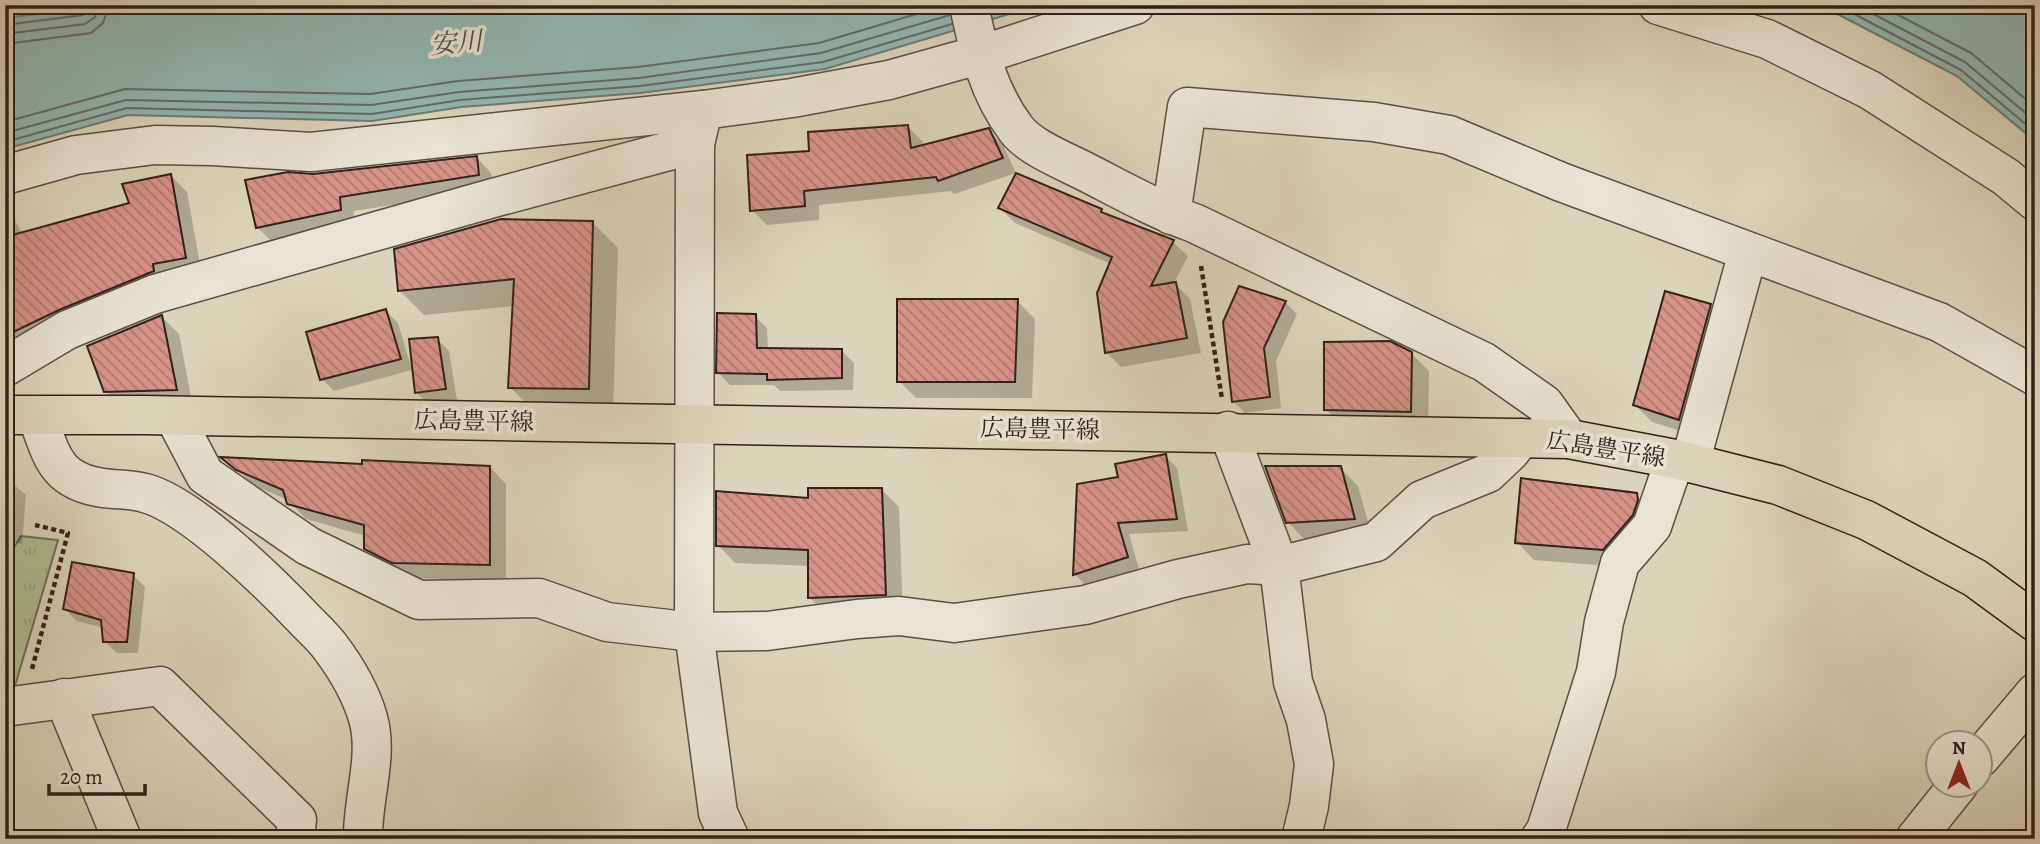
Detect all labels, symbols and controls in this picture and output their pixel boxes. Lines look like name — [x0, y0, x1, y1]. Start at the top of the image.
water label: 安川 — [429, 23, 486, 63]
street label: 広島豊平線 — [414, 404, 534, 438]
street label: 広島豊平線 — [980, 412, 1100, 446]
street label: 広島豊平線 — [1544, 424, 1668, 474]
north arrow — [1924, 728, 1994, 798]
text: N — [1952, 735, 1966, 761]
scale bar — [49, 753, 145, 797]
text: 20 m — [60, 763, 103, 791]

